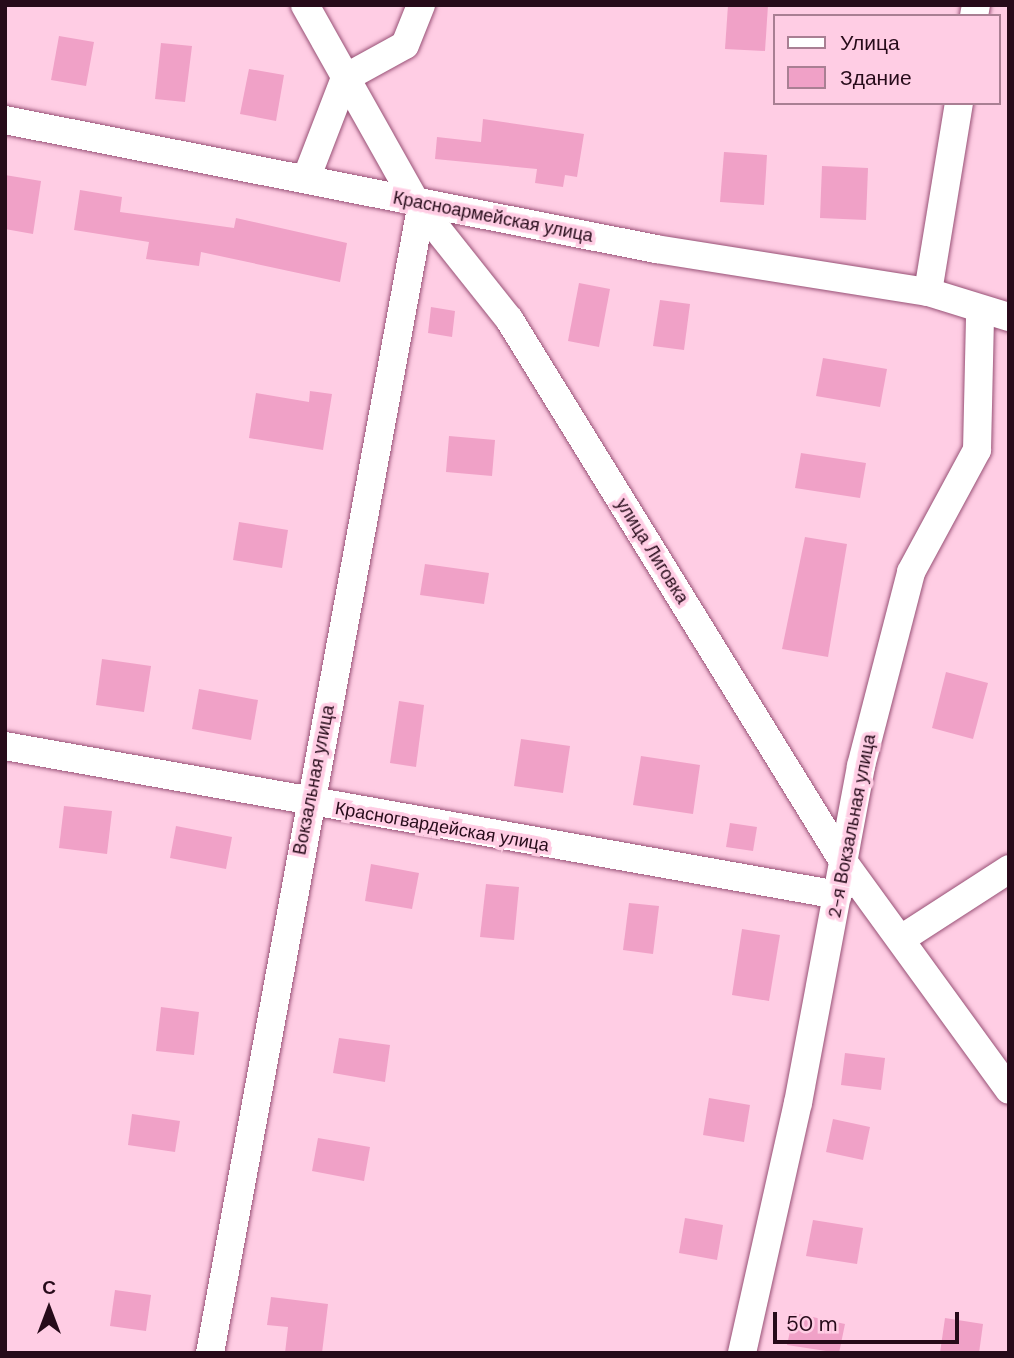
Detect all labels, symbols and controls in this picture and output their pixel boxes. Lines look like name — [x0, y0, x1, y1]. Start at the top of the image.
legend — [772, 14, 1000, 105]
text: Улица — [840, 29, 900, 57]
text: Здание — [840, 64, 912, 92]
street label: Красноармейская улица — [391, 187, 595, 247]
street label: улица Лиговка — [611, 494, 693, 608]
street label: Вокзальная улица — [289, 703, 339, 857]
street label: 2-я Вокзальная улица — [824, 732, 880, 920]
street label: Красногвардейская улица — [333, 798, 551, 856]
north arrow — [14, 1274, 84, 1344]
text: С — [42, 1275, 56, 1300]
scale bar — [776, 1298, 962, 1342]
text: 50 m — [786, 1310, 837, 1338]

